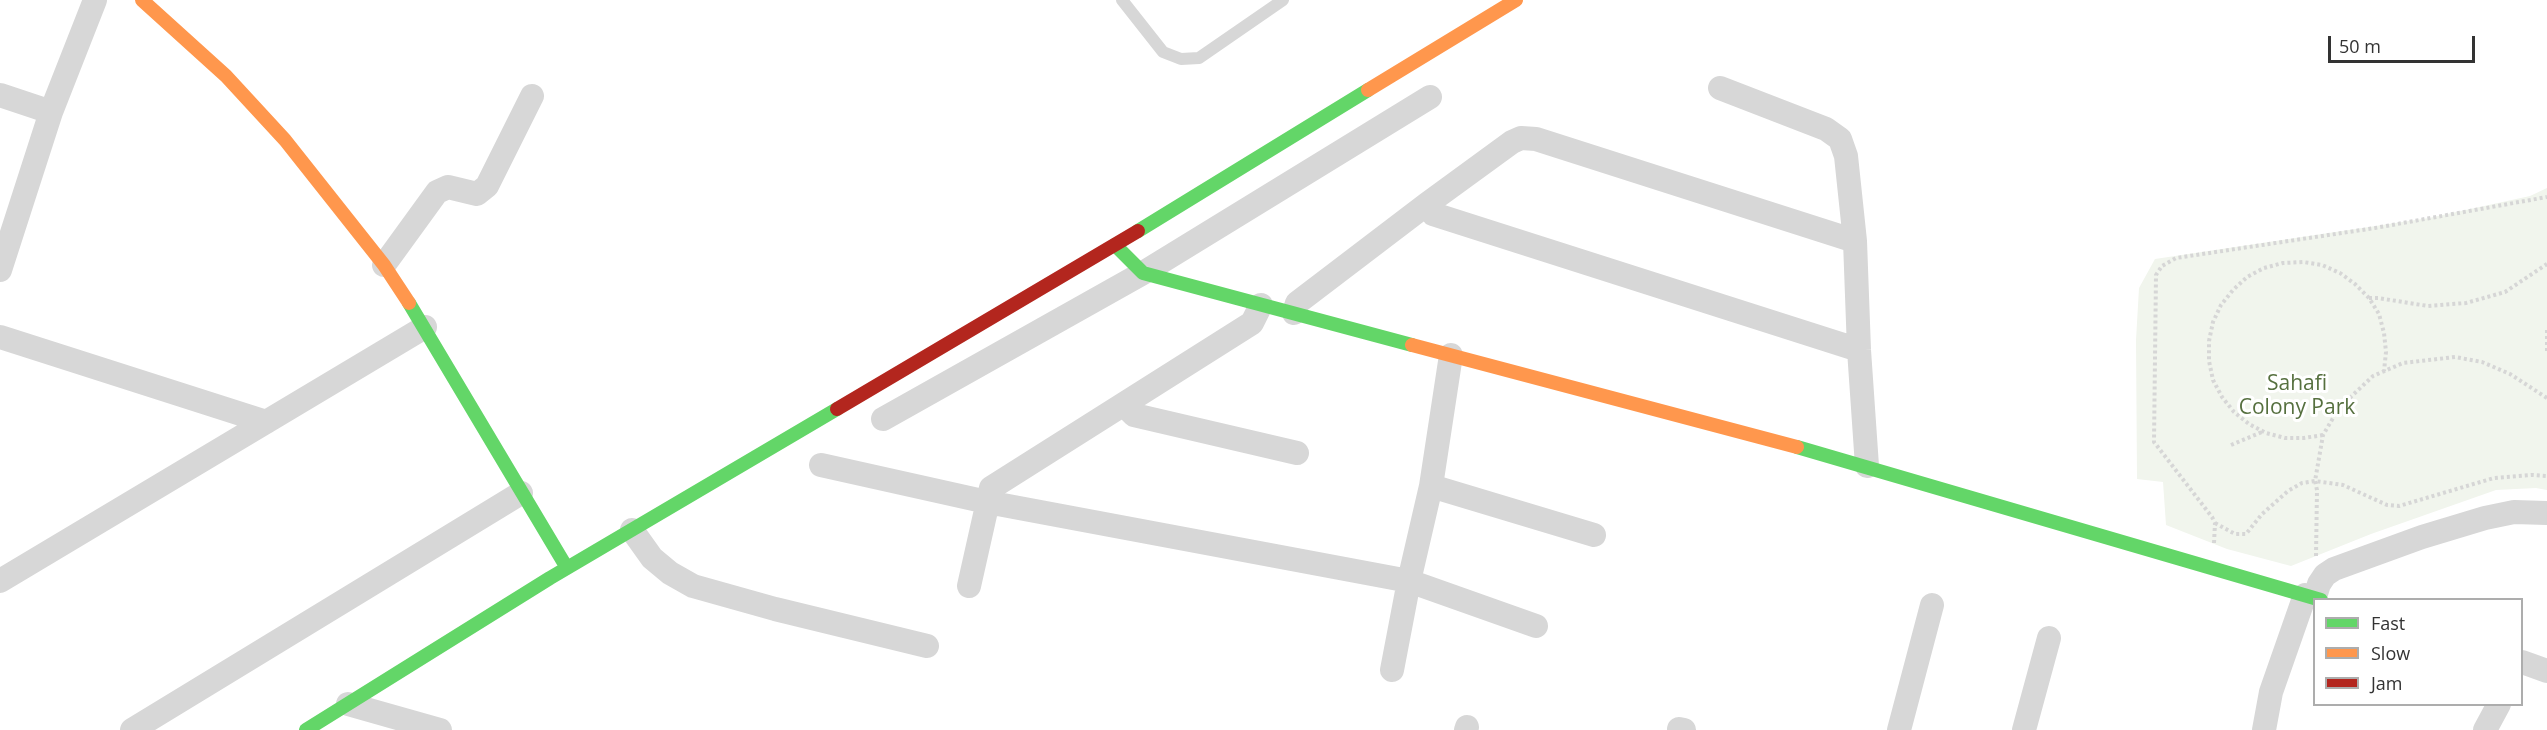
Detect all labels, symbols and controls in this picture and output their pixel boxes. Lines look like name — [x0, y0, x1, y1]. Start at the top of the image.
scale bar — [2331, 24, 2478, 62]
text: 50 m — [2339, 34, 2381, 58]
park label: Sahafi Colony Park — [2239, 371, 2355, 421]
legend — [2313, 598, 2523, 706]
text: Fast — [2371, 611, 2405, 635]
text: Slow — [2371, 641, 2410, 665]
text: Jam — [2371, 671, 2403, 695]

